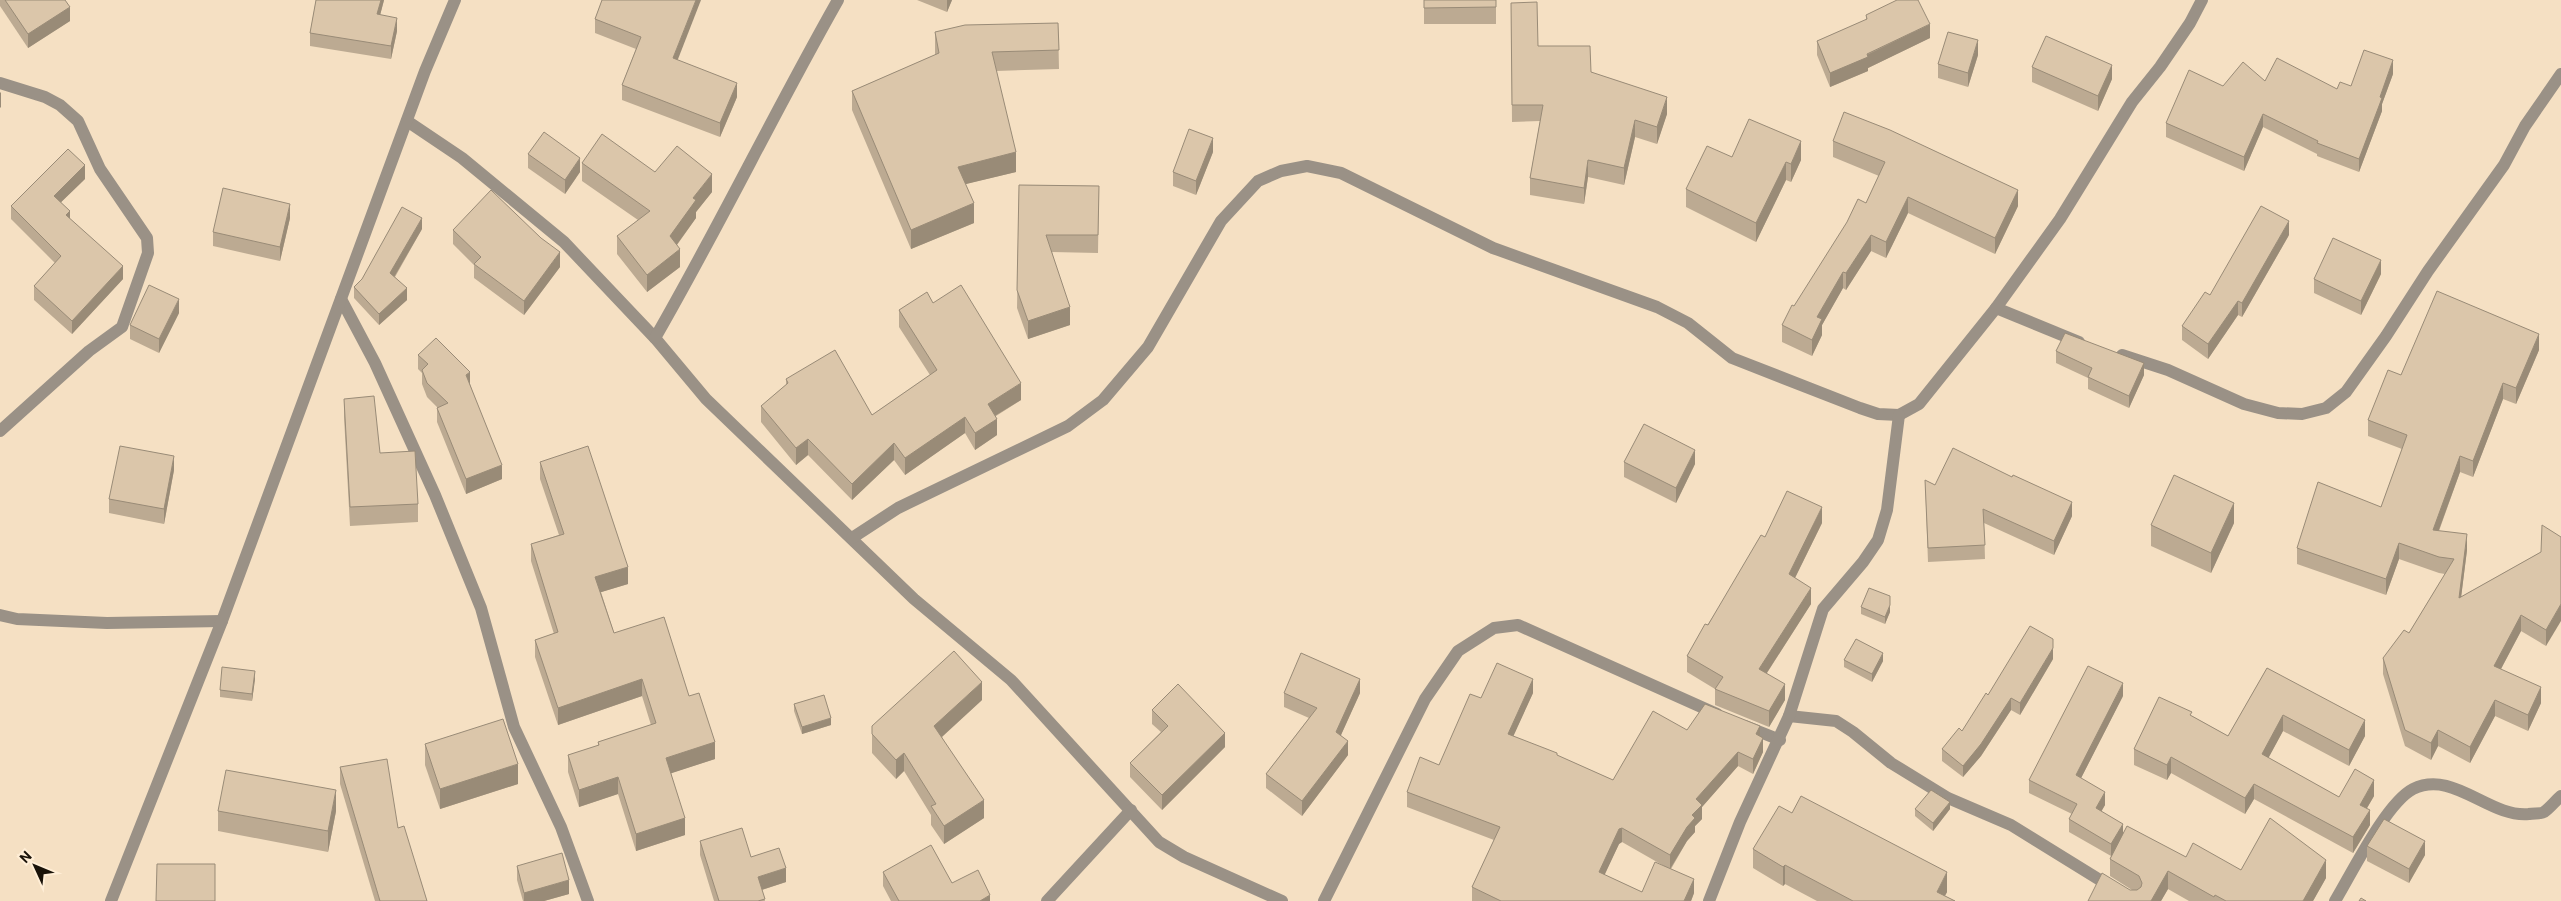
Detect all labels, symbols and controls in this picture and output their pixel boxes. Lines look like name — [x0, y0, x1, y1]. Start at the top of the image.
north arrow — [10, 841, 60, 891]
text: N — [16, 848, 35, 866]

